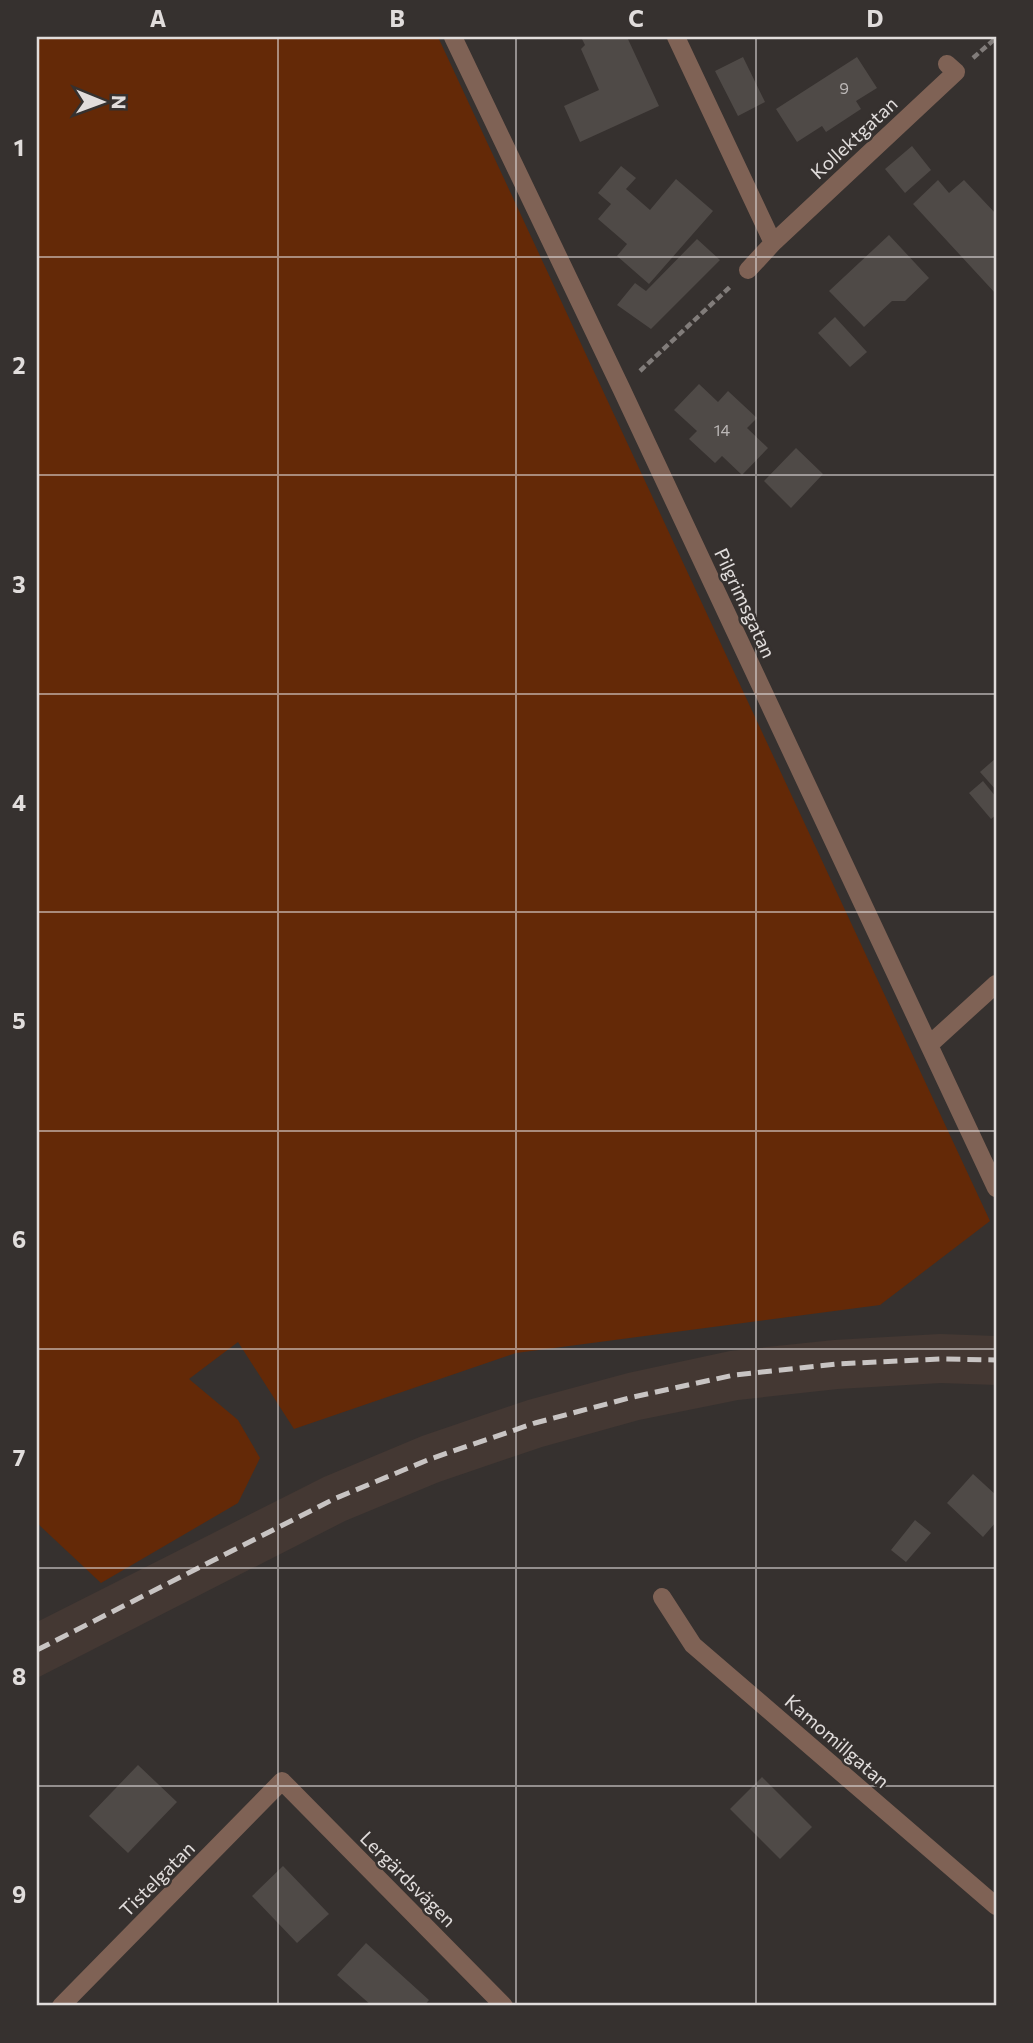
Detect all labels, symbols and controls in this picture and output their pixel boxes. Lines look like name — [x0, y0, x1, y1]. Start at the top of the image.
text: A — [150, 4, 167, 32]
text: B — [389, 4, 405, 32]
text: C — [628, 4, 644, 32]
text: D — [867, 4, 884, 32]
north arrow — [66, 66, 136, 136]
house number: 9 — [839, 78, 849, 97]
street label: Kollektgatan — [806, 92, 902, 184]
text: N — [108, 95, 131, 110]
text: 1 — [14, 133, 24, 161]
text: 2 — [12, 351, 26, 379]
house number: 14 — [714, 420, 731, 439]
street label: Pilgrimsgatan — [710, 544, 781, 661]
text: 3 — [12, 570, 26, 598]
text: 4 — [12, 788, 26, 816]
text: 5 — [12, 1006, 26, 1034]
text: 6 — [12, 1225, 26, 1253]
text: 7 — [13, 1443, 25, 1471]
text: 8 — [12, 1662, 26, 1690]
street label: Kamomillgatan — [781, 1689, 894, 1792]
street label: Lergärdsvägen — [356, 1826, 461, 1931]
street label: Tistelgatan — [114, 1836, 199, 1921]
text: 9 — [12, 1880, 26, 1908]

